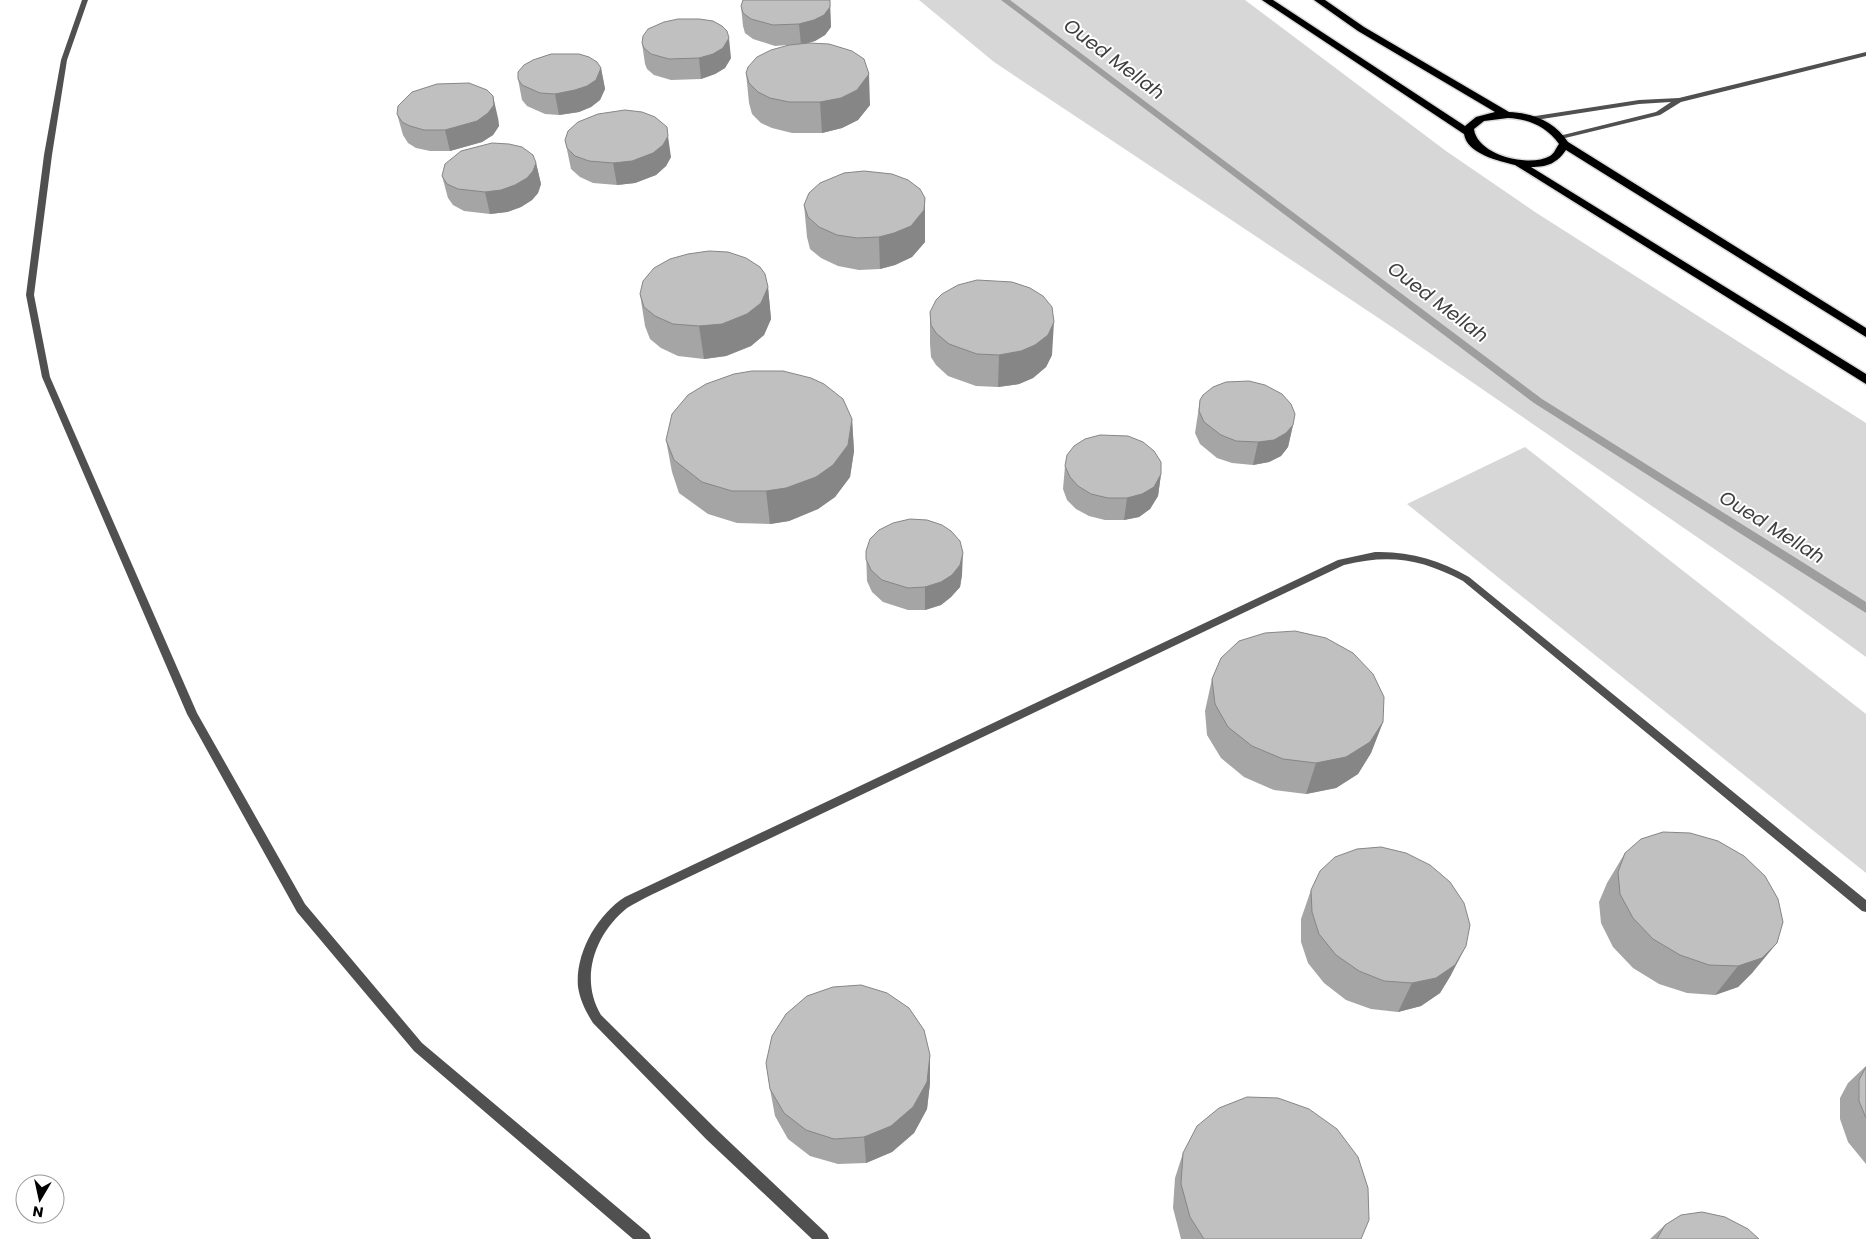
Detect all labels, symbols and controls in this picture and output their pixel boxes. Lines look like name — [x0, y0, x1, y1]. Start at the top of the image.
water label: Oued Mellah — [1058, 12, 1170, 106]
water label: Oued Mellah — [1382, 255, 1494, 349]
water label: Oued Mellah — [1714, 484, 1830, 570]
north arrow — [15, 1174, 65, 1224]
text: N — [31, 1201, 45, 1223]

